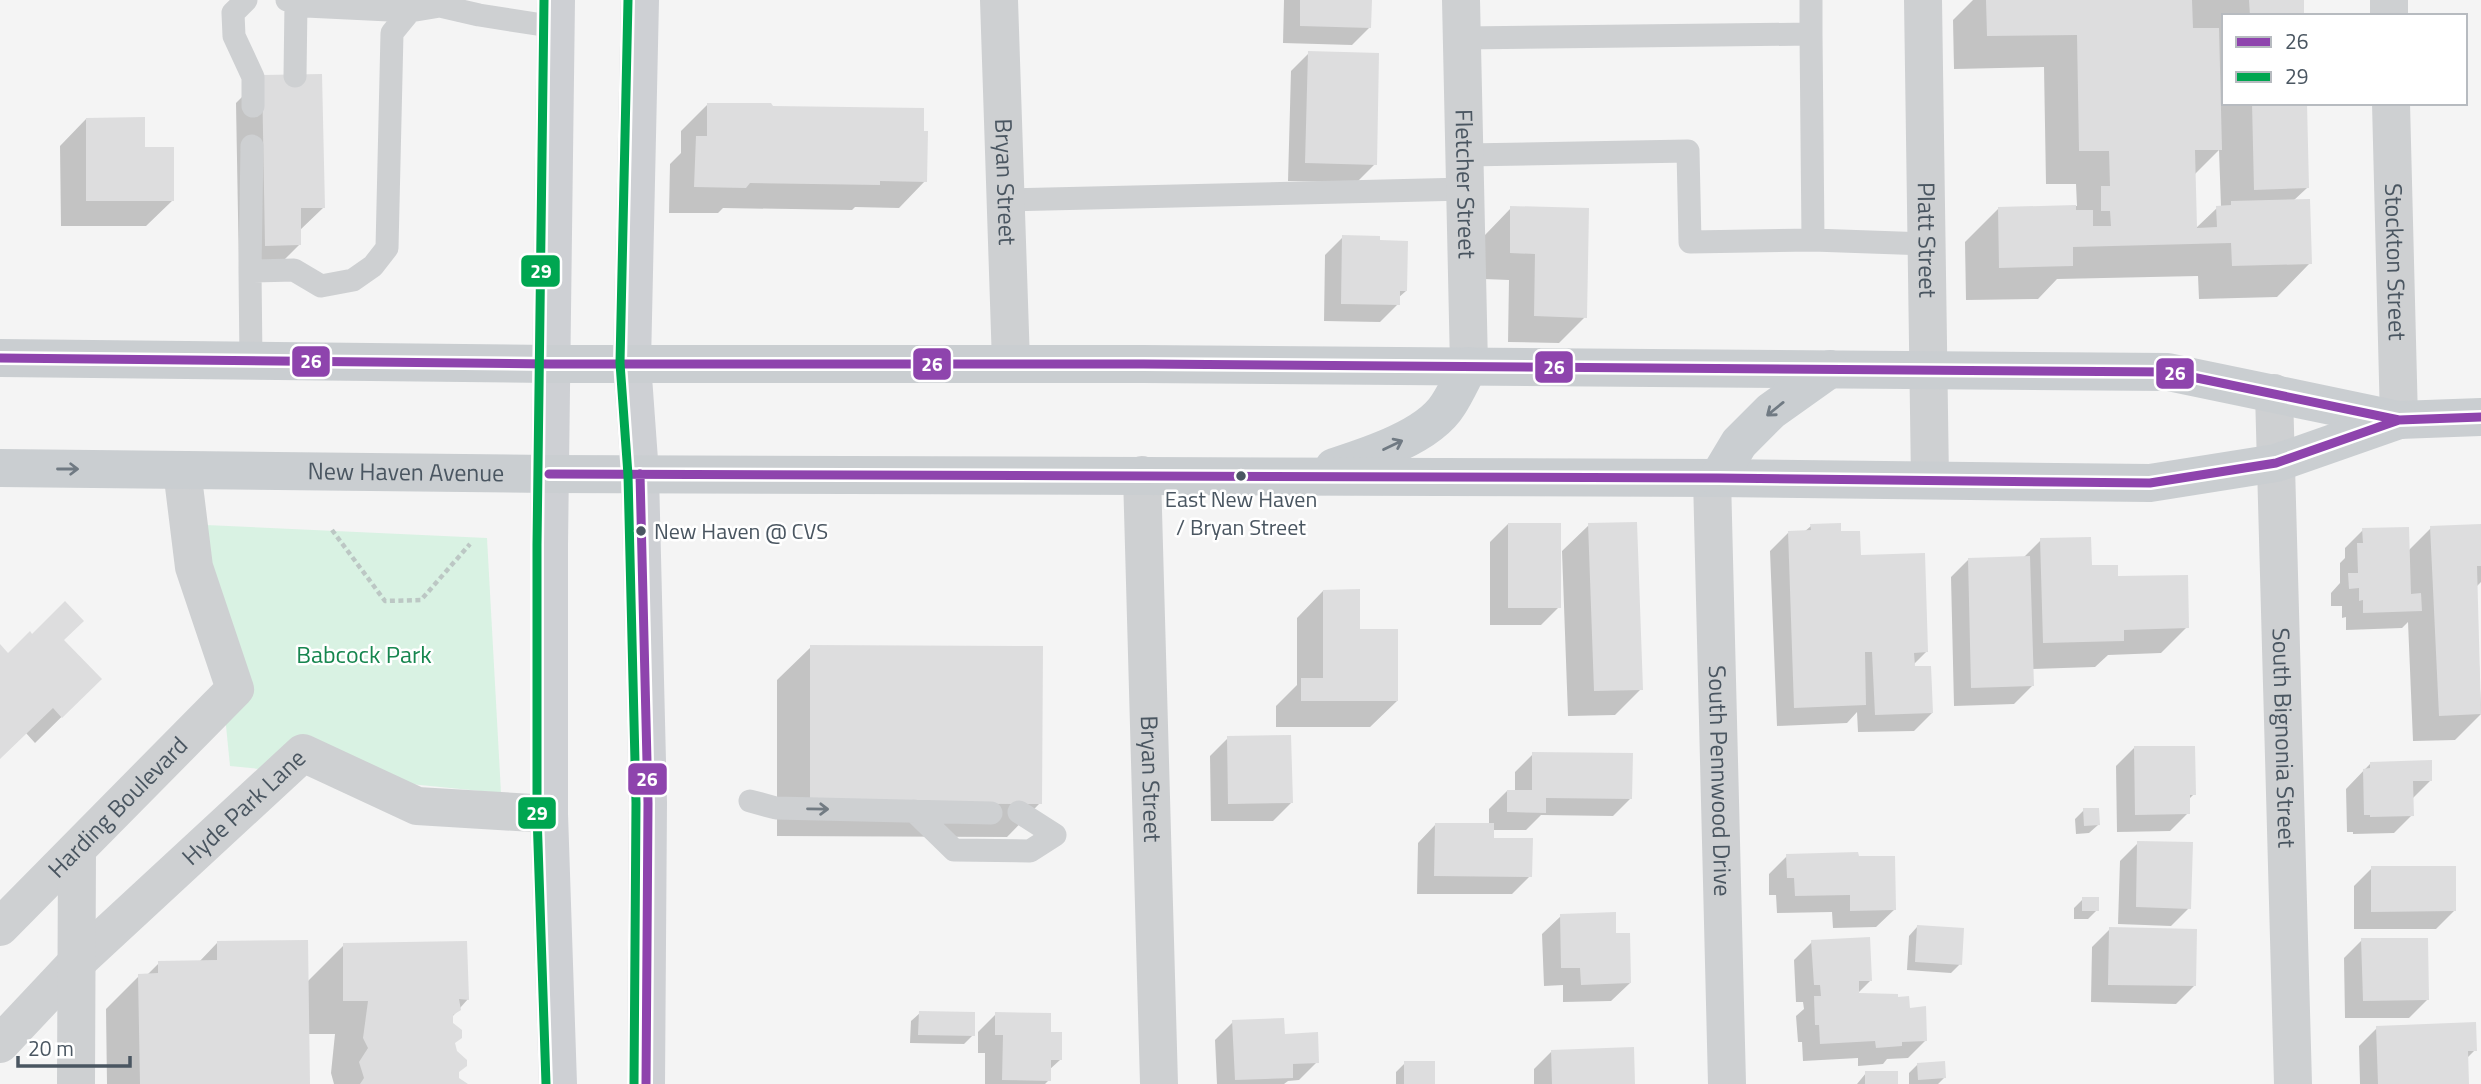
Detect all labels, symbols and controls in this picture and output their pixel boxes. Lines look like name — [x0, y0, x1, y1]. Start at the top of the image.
legend — [2222, 14, 2467, 105]
text: 26 — [2285, 25, 2309, 57]
text: 29 — [2285, 60, 2309, 92]
street label: Fletcher Street — [1446, 109, 1486, 260]
street label: Bryan Street — [986, 118, 1026, 246]
street label: Platt Street — [1909, 182, 1946, 299]
street label: Stockton Street — [2376, 183, 2416, 341]
line badge: 29 — [520, 254, 561, 288]
text: 29 — [530, 256, 552, 285]
line badge: 26 — [291, 345, 331, 378]
text: 26 — [300, 346, 322, 375]
line badge: 26 — [912, 347, 952, 381]
text: 26 — [921, 349, 943, 378]
line badge: 26 — [1534, 350, 1574, 384]
text: 26 — [1543, 352, 1565, 381]
line badge: 26 — [2155, 357, 2195, 390]
text: 26 — [2164, 358, 2186, 387]
one-way arrow — [1766, 401, 1784, 417]
one-way arrow — [1382, 438, 1403, 451]
street label: New Haven Avenue — [308, 452, 504, 491]
one-way arrow — [56, 462, 79, 476]
marker: East New Haven / Bryan Street — [1234, 469, 1248, 483]
place label: East New Haven / Bryan Street — [1165, 482, 1317, 544]
place label: New Haven @ CVS — [654, 514, 828, 548]
marker: New Haven @ CVS — [634, 524, 648, 538]
street label: South Bignonia Street — [2263, 627, 2306, 849]
park label: Babcock Park — [296, 636, 432, 672]
street label: South Pennwood Drive — [1700, 665, 1741, 897]
street label: Bryan Street — [1132, 715, 1171, 843]
street label: Harding Boulevard — [39, 728, 196, 886]
street label: Hyde Park Lane — [173, 740, 313, 873]
line badge: 26 — [627, 762, 668, 796]
text: 26 — [636, 764, 658, 793]
line badge: 29 — [517, 796, 557, 830]
text: 29 — [526, 798, 548, 827]
one-way arrow — [806, 802, 829, 815]
scale bar — [18, 1024, 130, 1068]
text: 20 m — [28, 1032, 74, 1064]

